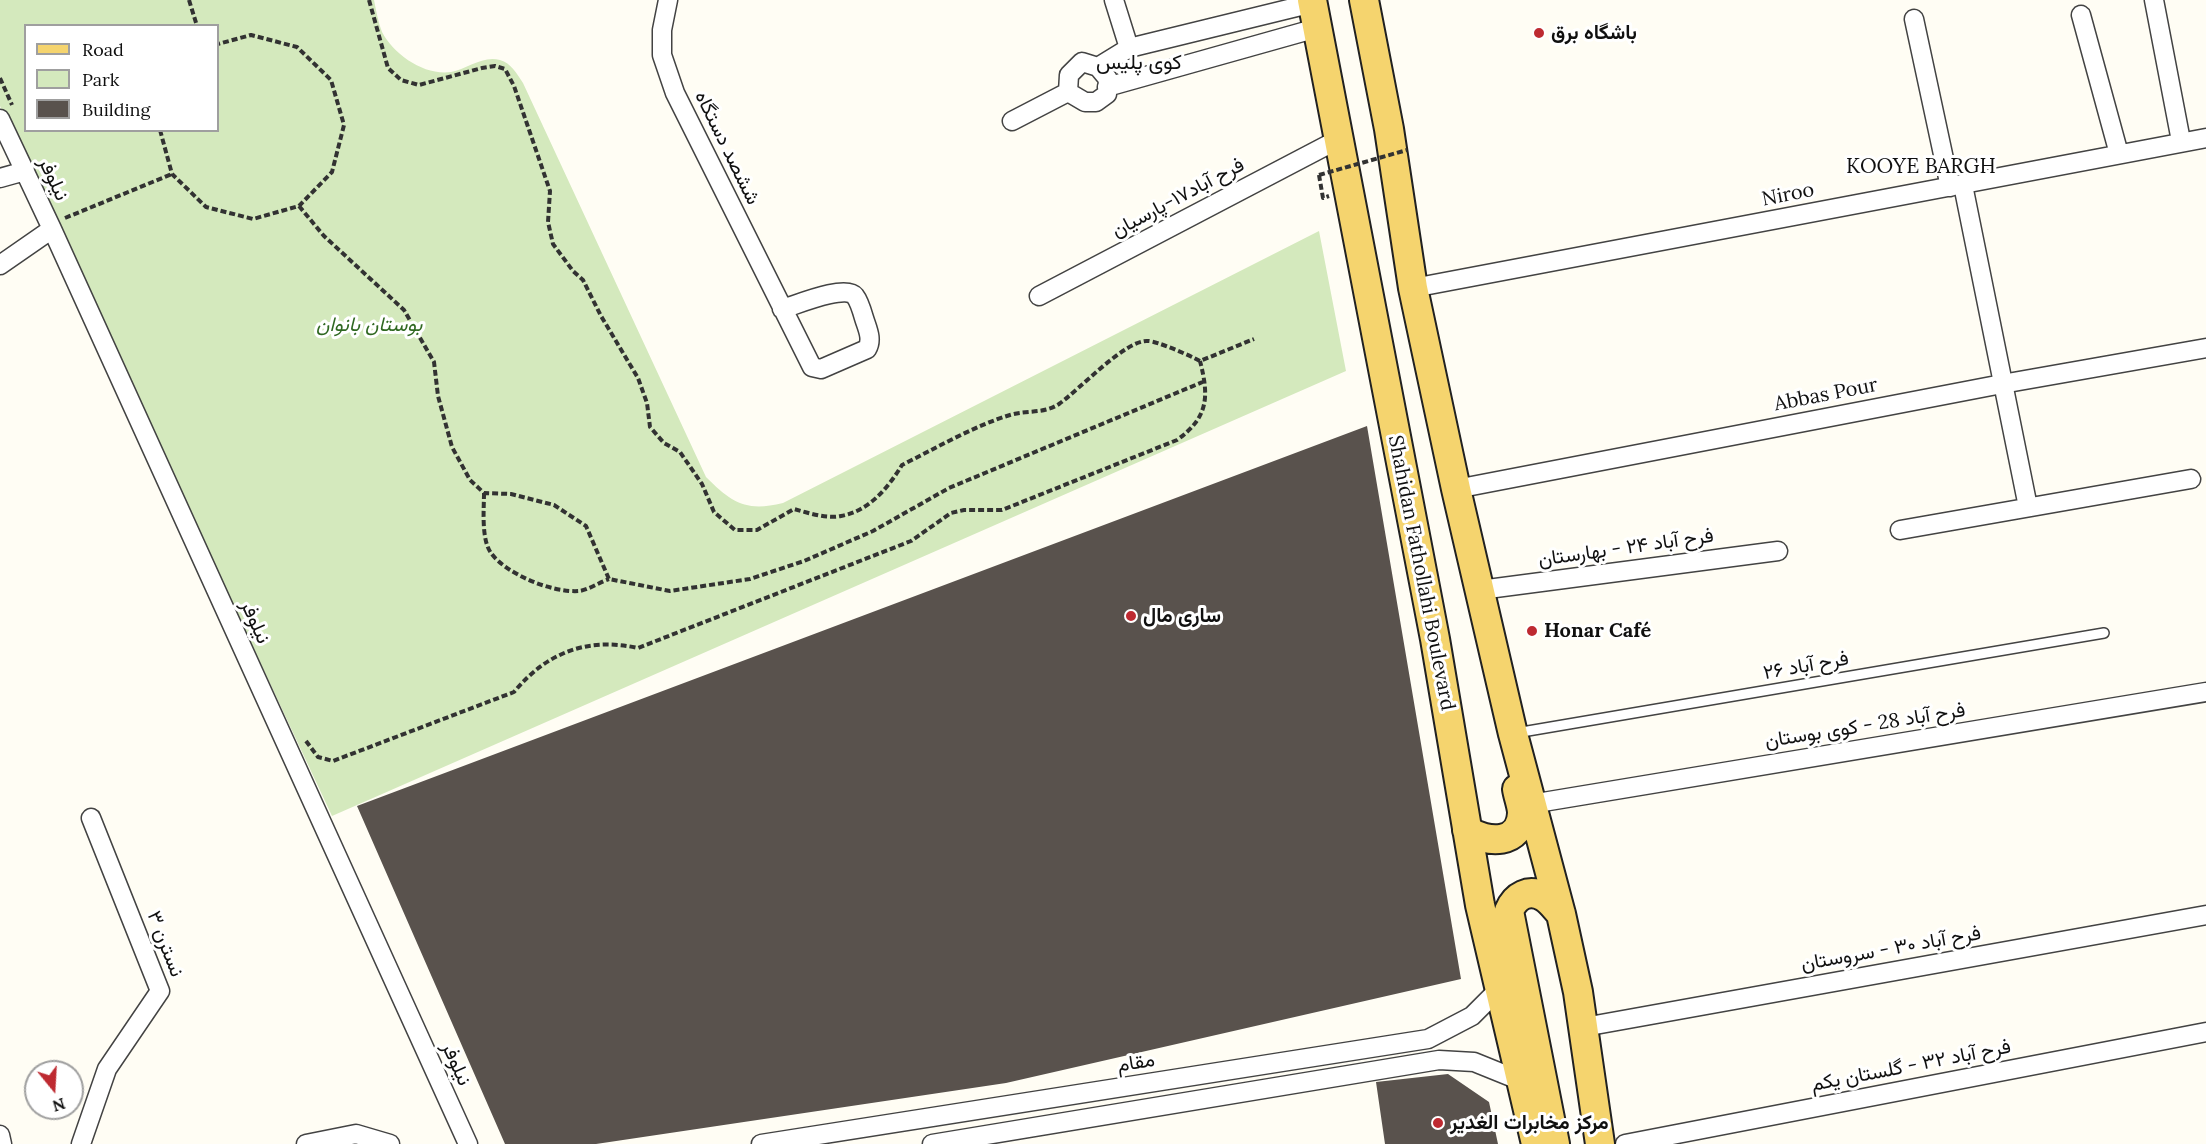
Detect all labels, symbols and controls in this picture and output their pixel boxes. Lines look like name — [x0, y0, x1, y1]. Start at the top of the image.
place label: باشگاه برق — [1551, 21, 1637, 45]
legend — [24, 24, 219, 132]
marker: باشگاه برق — [1532, 26, 1546, 40]
text: Road — [82, 38, 124, 61]
district label: کوی پلیس — [1096, 50, 1182, 76]
text: Park — [82, 68, 119, 91]
street label: ششصد دستگاه — [689, 87, 765, 209]
text: Building — [82, 98, 150, 121]
street label: فرح آباد۱۷-پارسیان — [1108, 153, 1248, 243]
street label: نیلوفر — [33, 154, 73, 204]
district label: KOOYE BARGH — [1838, 154, 2004, 180]
street label: Niroo — [1760, 178, 1816, 212]
park label: بوستان بانوان — [316, 313, 422, 337]
street label: Abbas Pour — [1772, 373, 1880, 417]
street label: Shahidan Fathollahi Boulevard — [1383, 433, 1459, 713]
street label: فرح آباد ۲۴ - بهارستان — [1537, 524, 1715, 572]
street label: نیلوفر — [235, 597, 275, 647]
place label: ساری مال — [1143, 604, 1221, 628]
marker: ساری مال — [1124, 609, 1138, 623]
place label: Honar Café — [1544, 619, 1651, 643]
marker: Honar Café — [1525, 624, 1539, 638]
street label: فرح آباد ۲۶ — [1761, 647, 1851, 685]
street label: فرح آباد 28 - کوی بوستان — [1763, 698, 1967, 754]
street label: نسترن ۳ — [141, 908, 189, 980]
street label: فرح آباد ۳۰ - سروستان — [1799, 921, 1983, 977]
street label: فرح آباد ۳۲ - گلستان یکم — [1809, 1035, 2013, 1097]
street label: نیلوفر — [436, 1039, 476, 1089]
street label: مقام — [1115, 1048, 1157, 1078]
north arrow — [24, 1060, 84, 1120]
text: N — [50, 1094, 68, 1117]
place label: مرکز مخابرات الغدیر — [1450, 1111, 1609, 1135]
marker: مرکز مخابرات الغدیر — [1431, 1116, 1445, 1130]

